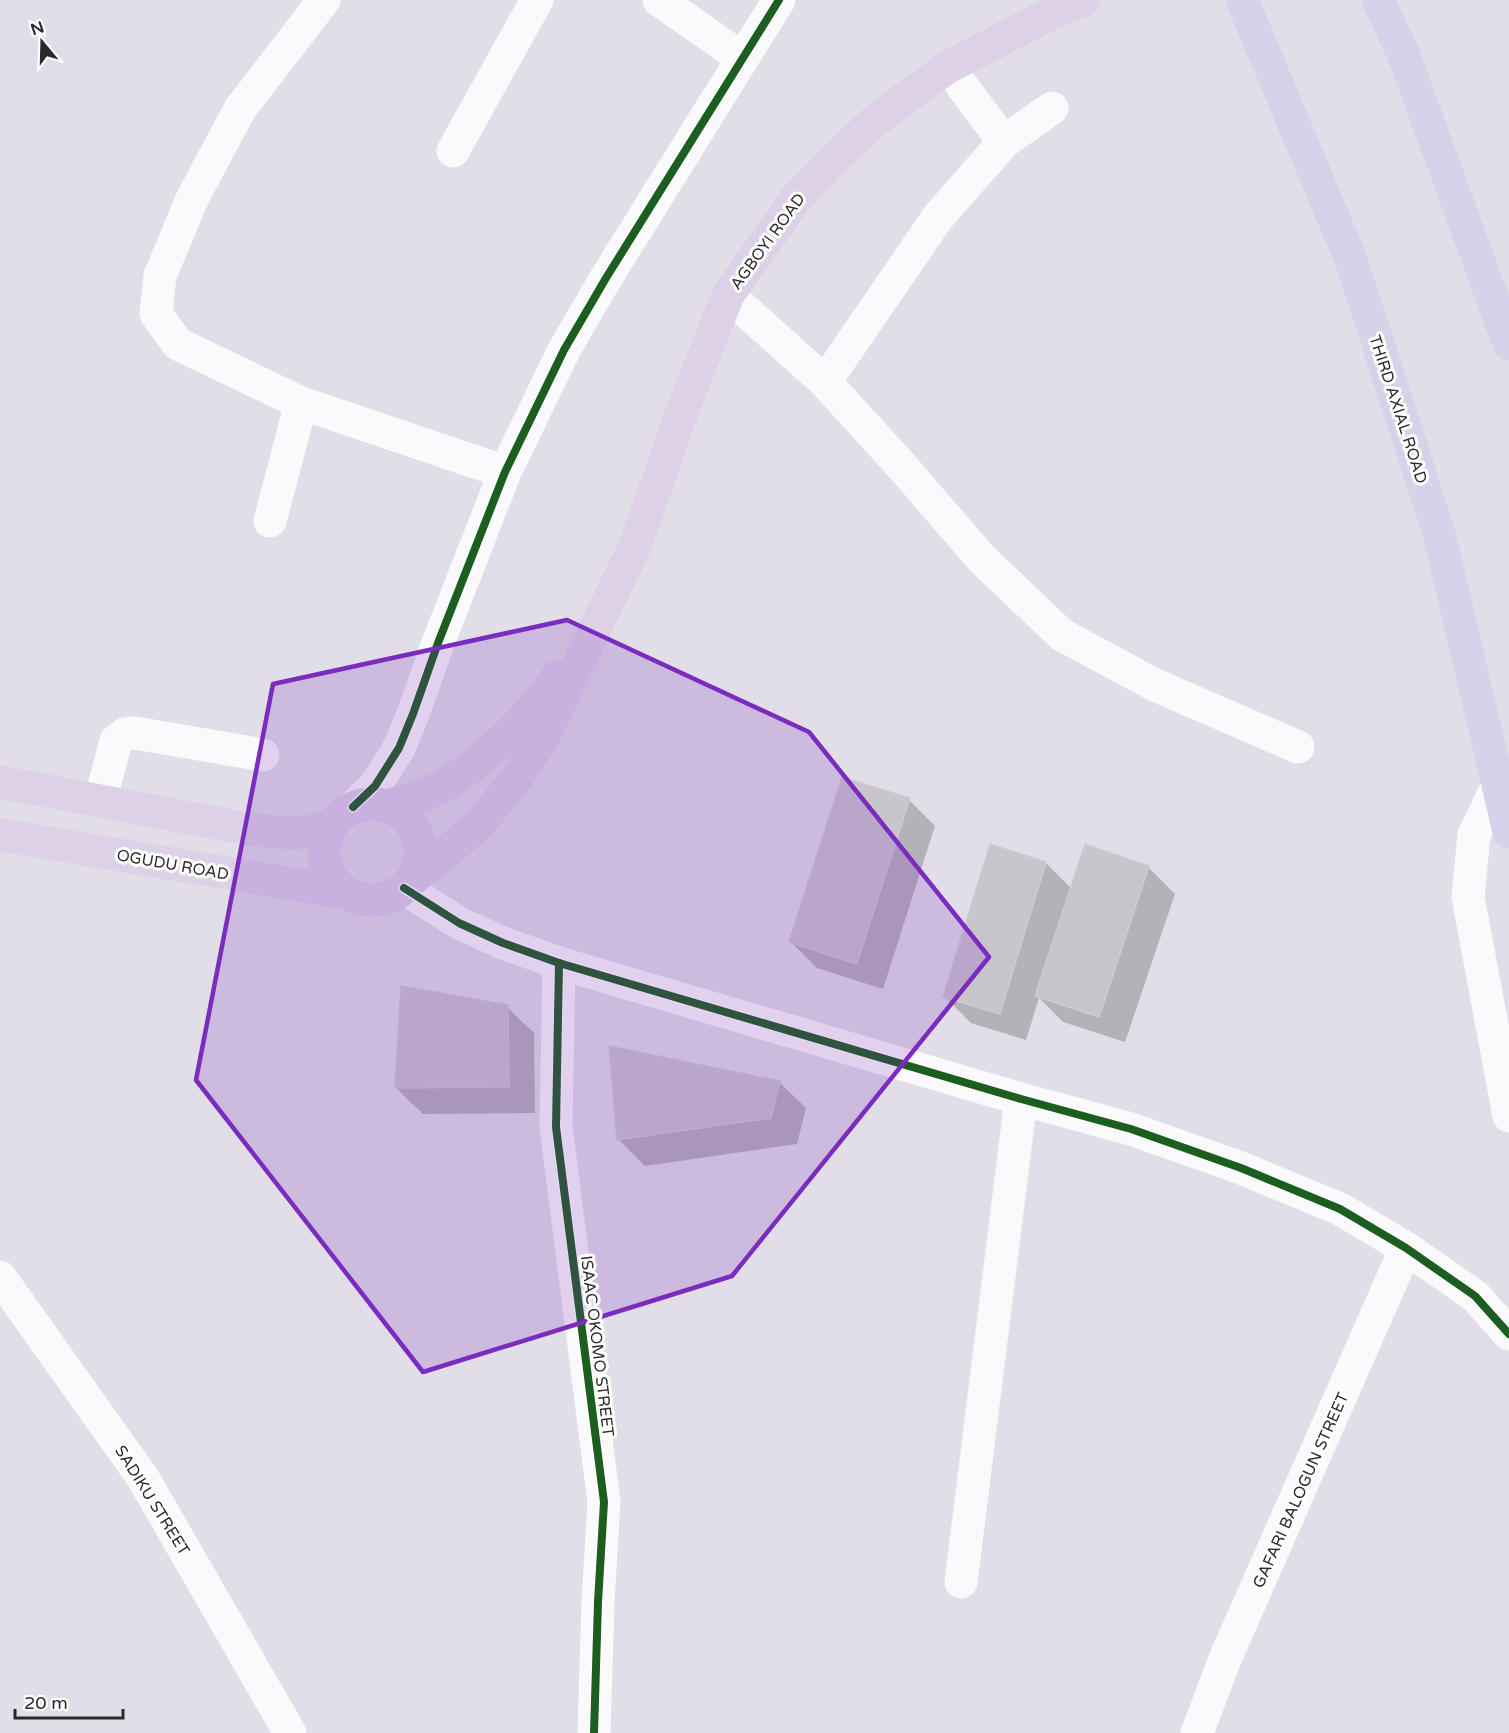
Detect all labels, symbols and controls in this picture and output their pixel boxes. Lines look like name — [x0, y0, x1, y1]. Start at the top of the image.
north arrow — [12, 12, 72, 72]
text: N — [28, 17, 47, 40]
street label: AGBOYI ROAD — [726, 189, 810, 294]
street label: THIRD AXIAL ROAD — [1365, 333, 1432, 486]
street label: OGUDU ROAD — [115, 845, 231, 885]
street label: ISAAC OKOMO STREET — [576, 1254, 618, 1438]
street label: GAFARI BALOGUN STREET — [1249, 1389, 1353, 1591]
street label: SADIKU STREET — [110, 1442, 194, 1559]
scale bar — [15, 1682, 123, 1720]
text: 20 m — [24, 1692, 68, 1714]

